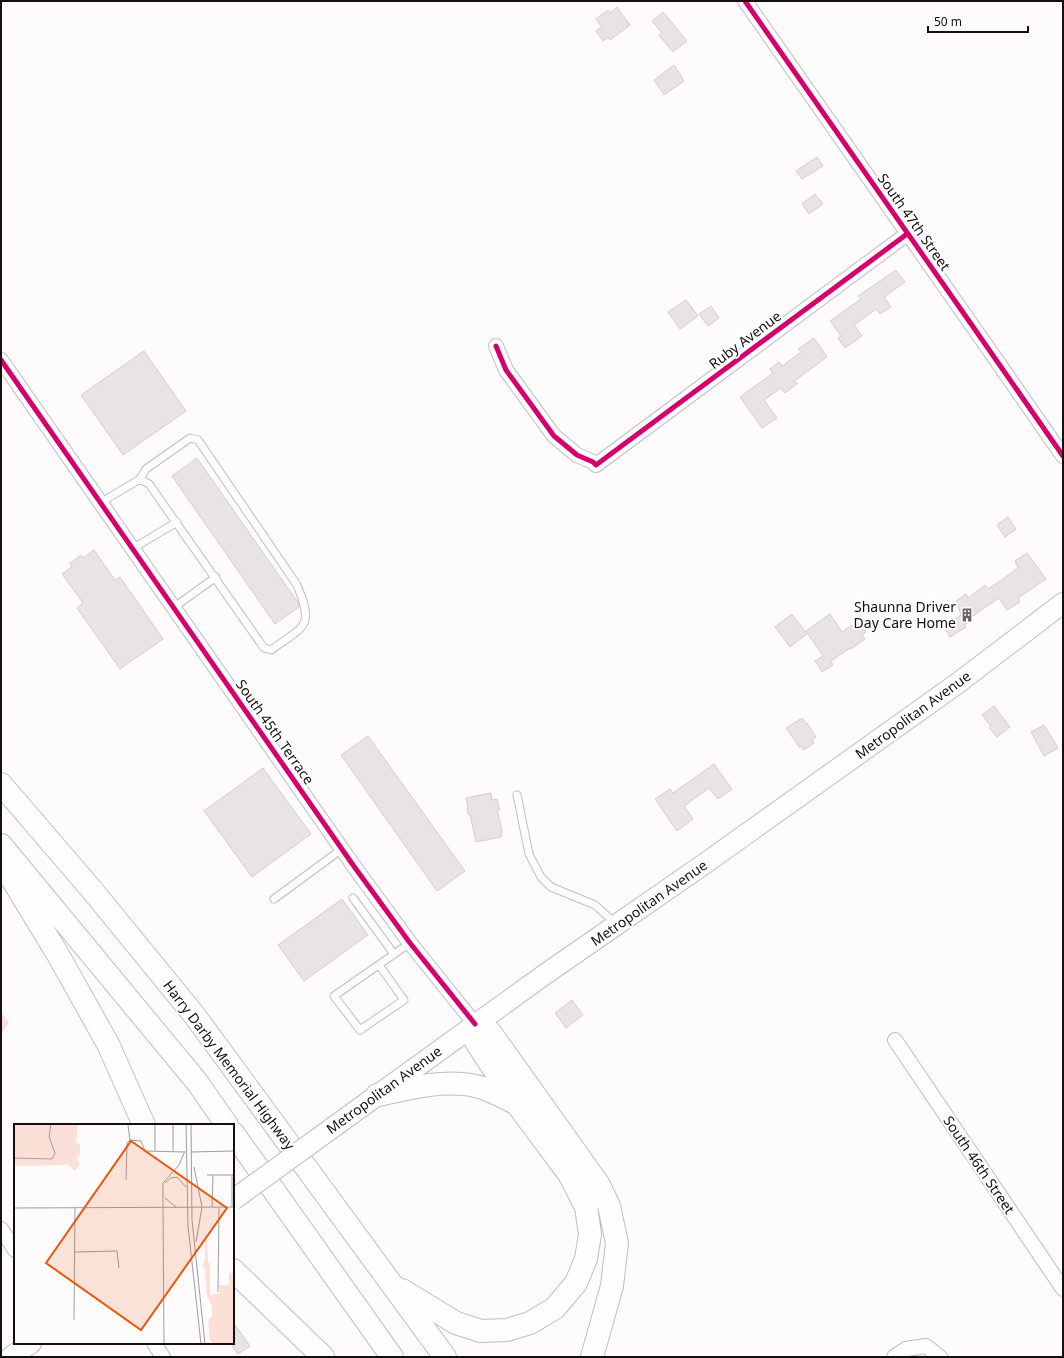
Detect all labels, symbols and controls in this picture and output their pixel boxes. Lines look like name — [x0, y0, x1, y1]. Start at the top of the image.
scale bar — [928, 8, 1028, 34]
text: 50 m — [934, 13, 962, 30]
street label: South 47th Street — [874, 169, 955, 274]
street label: Ruby Avenue — [705, 306, 785, 373]
place label: Shaunna Driver Day Care Home — [854, 597, 956, 632]
building icon: Shaunna Driver Day Care Home — [959, 607, 975, 623]
street label: Metropolitan Avenue — [851, 666, 974, 763]
street label: South 45th Terrace — [232, 675, 319, 788]
street label: Metropolitan Avenue — [587, 855, 711, 950]
street label: Harry Darby Memorial Highway — [159, 976, 300, 1154]
street label: Metropolitan Avenue — [322, 1041, 445, 1138]
street label: South 46th Street — [939, 1112, 1019, 1218]
inset map — [14, 1124, 234, 1344]

